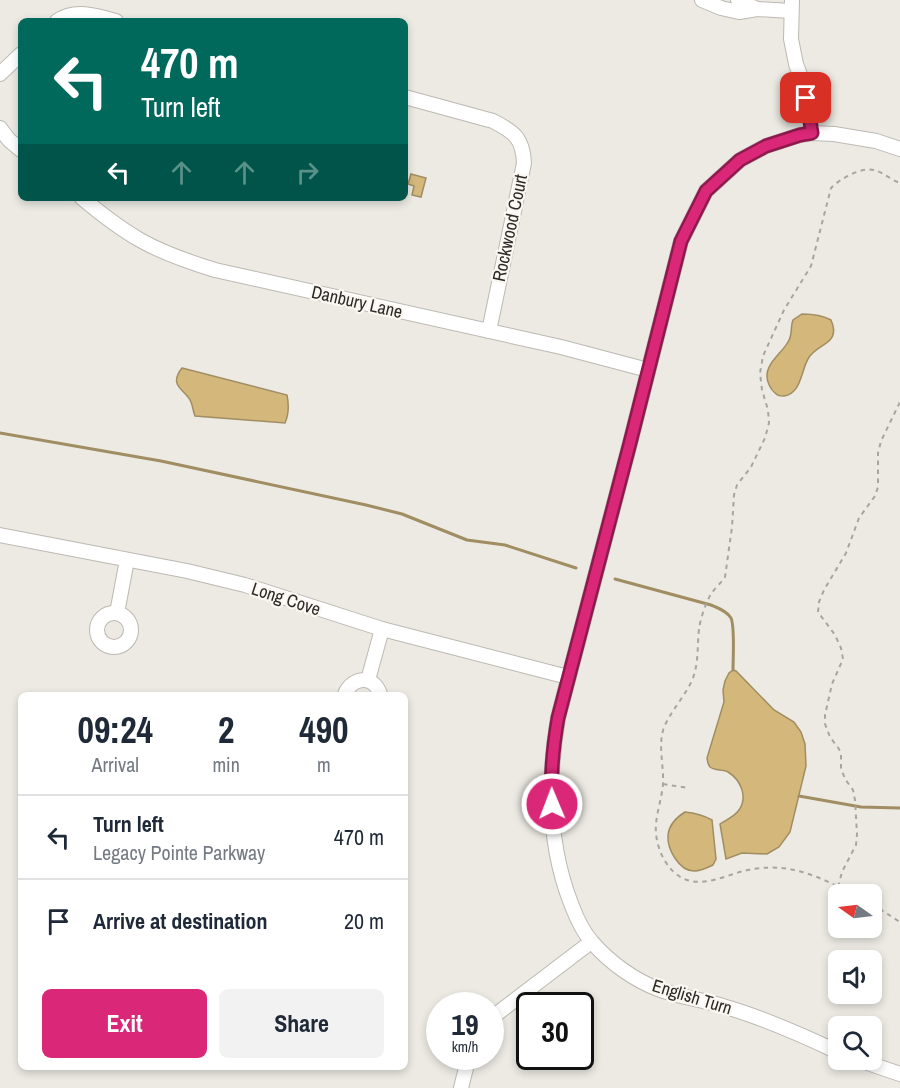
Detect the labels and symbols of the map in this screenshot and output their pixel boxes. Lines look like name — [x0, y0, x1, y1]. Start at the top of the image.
pin — [780, 72, 831, 123]
street label: Rockwood Court — [486, 172, 533, 284]
street label: Danbury Lane — [309, 279, 405, 324]
street label: Long Cove — [248, 576, 324, 621]
position arrow — [520, 772, 584, 836]
north arrow — [828, 884, 882, 938]
street label: English Turn — [649, 973, 735, 1020]
speed limit sign: 30 — [516, 992, 594, 1070]

